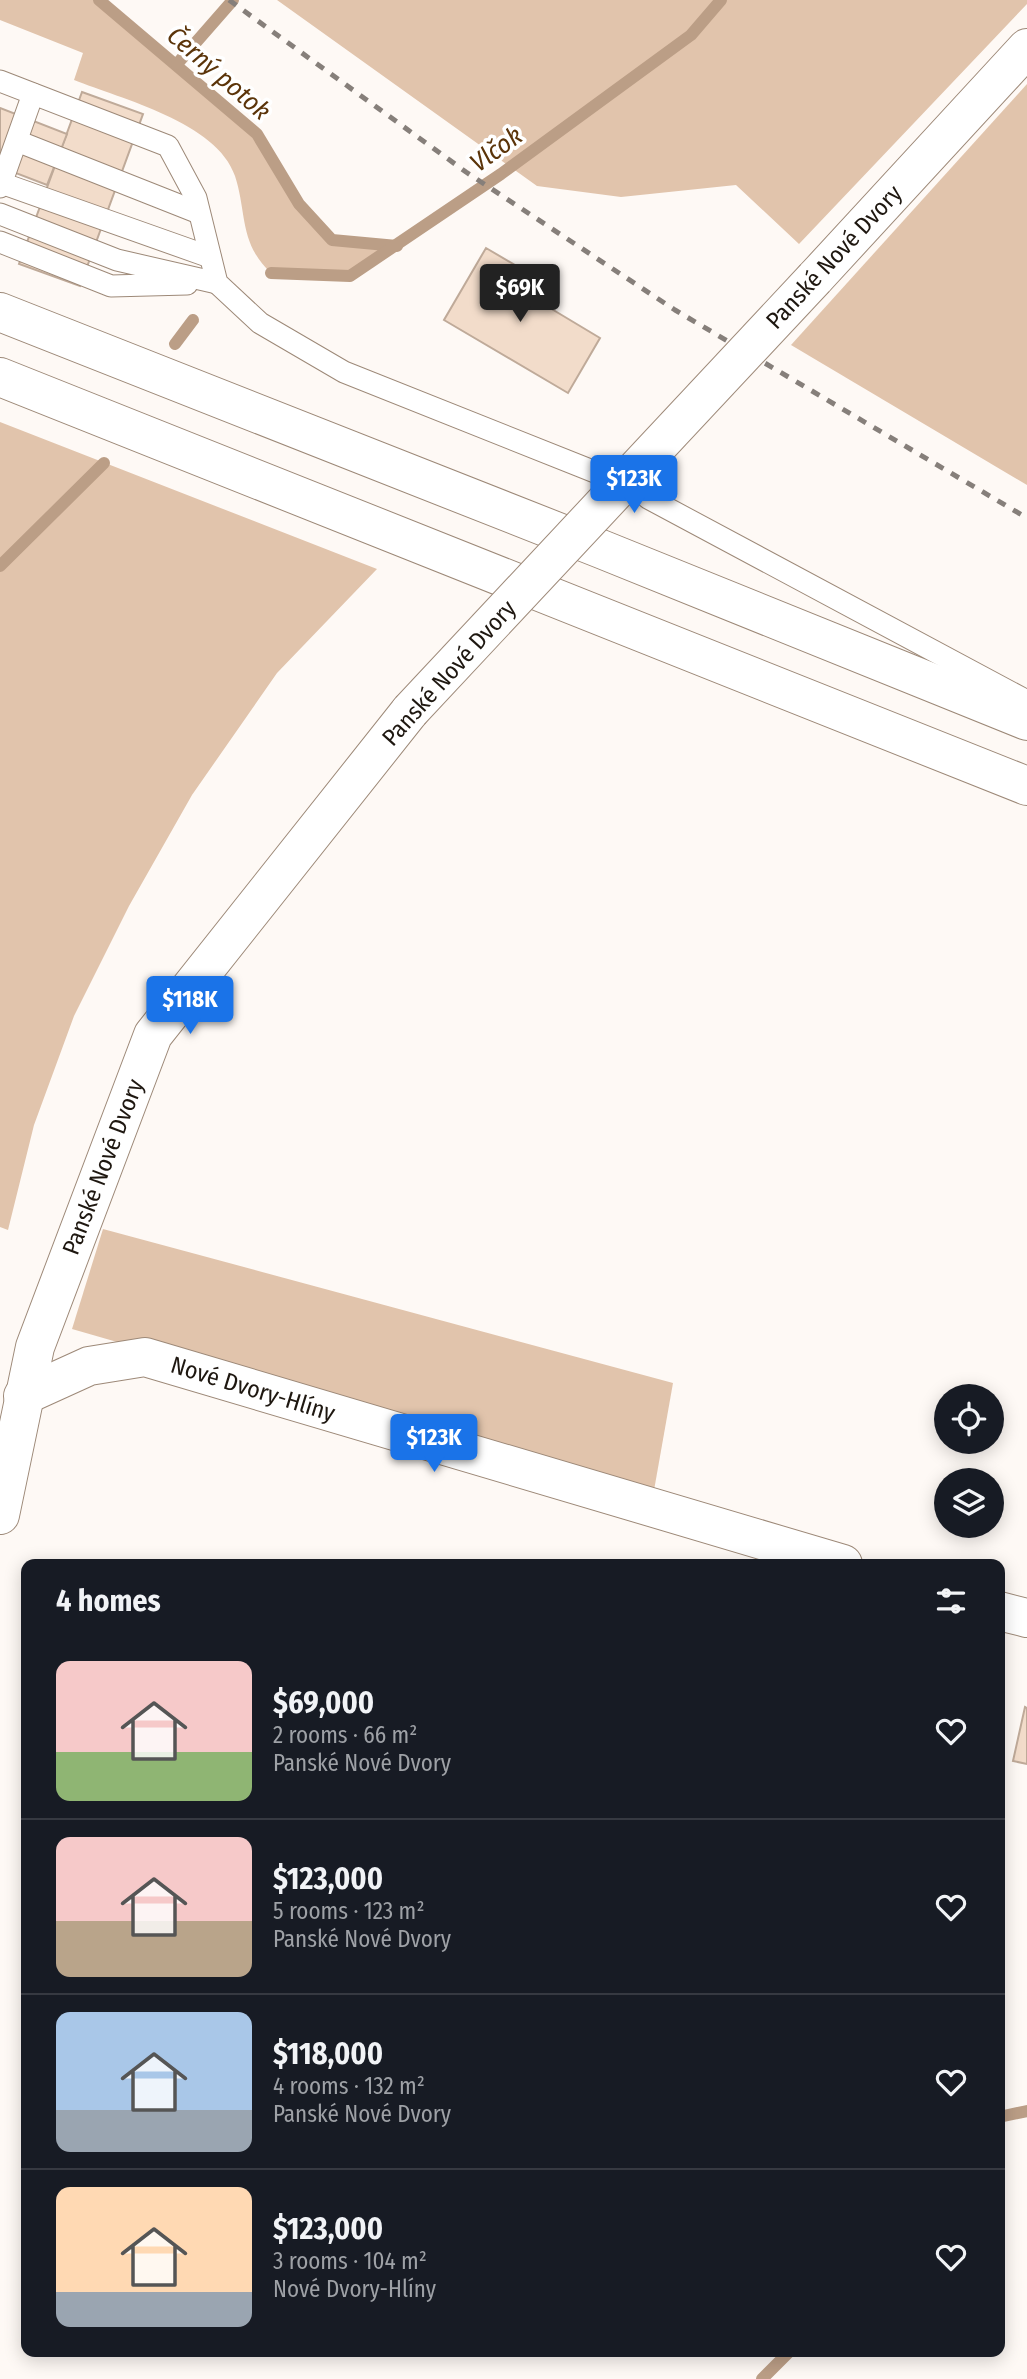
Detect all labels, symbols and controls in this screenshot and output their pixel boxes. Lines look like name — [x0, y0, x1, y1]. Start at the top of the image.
water label: Černý potok — [161, 20, 277, 127]
water label: Vlčok — [464, 120, 529, 179]
street label: Panské Nové Dvory — [760, 179, 908, 335]
pin: $69K — [479, 264, 561, 324]
text: $69K — [496, 273, 544, 301]
pin: $123K — [585, 456, 683, 515]
text: $123K — [606, 464, 662, 492]
street label: Panské Nové Dvory — [376, 594, 522, 751]
pin: $118K — [141, 976, 239, 1036]
text: $118K — [162, 985, 218, 1013]
street label: Panské Nové Dvory — [57, 1075, 149, 1259]
street label: Nové Dvory-Hlíny — [168, 1351, 339, 1427]
map controls — [934, 1384, 1004, 1538]
button: locate — [934, 1384, 1004, 1454]
pin: $123K — [385, 1414, 483, 1474]
text: $123K — [406, 1423, 462, 1451]
button: layers — [934, 1468, 1004, 1538]
icon: filters — [932, 1582, 970, 1620]
text: 4 homes — [56, 1583, 161, 1619]
text: $69,000 — [273, 1685, 374, 1721]
icon: home — [112, 1689, 196, 1773]
icon: heart — [932, 1712, 970, 1750]
text: 2 rooms · 66 m² — [273, 1721, 417, 1749]
text: Panské Nové Dvory — [273, 1749, 451, 1777]
text: $123,000 — [273, 1861, 383, 1897]
icon: home — [112, 1865, 196, 1949]
icon: heart — [932, 1888, 970, 1926]
text: 5 rooms · 123 m² — [273, 1897, 424, 1925]
text: Panské Nové Dvory — [273, 1925, 451, 1953]
text: $118,000 — [273, 2036, 383, 2072]
icon: home — [112, 2040, 196, 2124]
icon: heart — [932, 2063, 970, 2101]
text: 4 rooms · 132 m² — [273, 2072, 425, 2100]
text: Panské Nové Dvory — [273, 2100, 451, 2128]
text: $123,000 — [273, 2211, 383, 2247]
icon: home — [112, 2215, 196, 2299]
icon: heart — [932, 2238, 970, 2276]
text: 3 rooms · 104 m² — [273, 2247, 427, 2275]
text: Nové Dvory-Hlíny — [273, 2275, 436, 2303]

